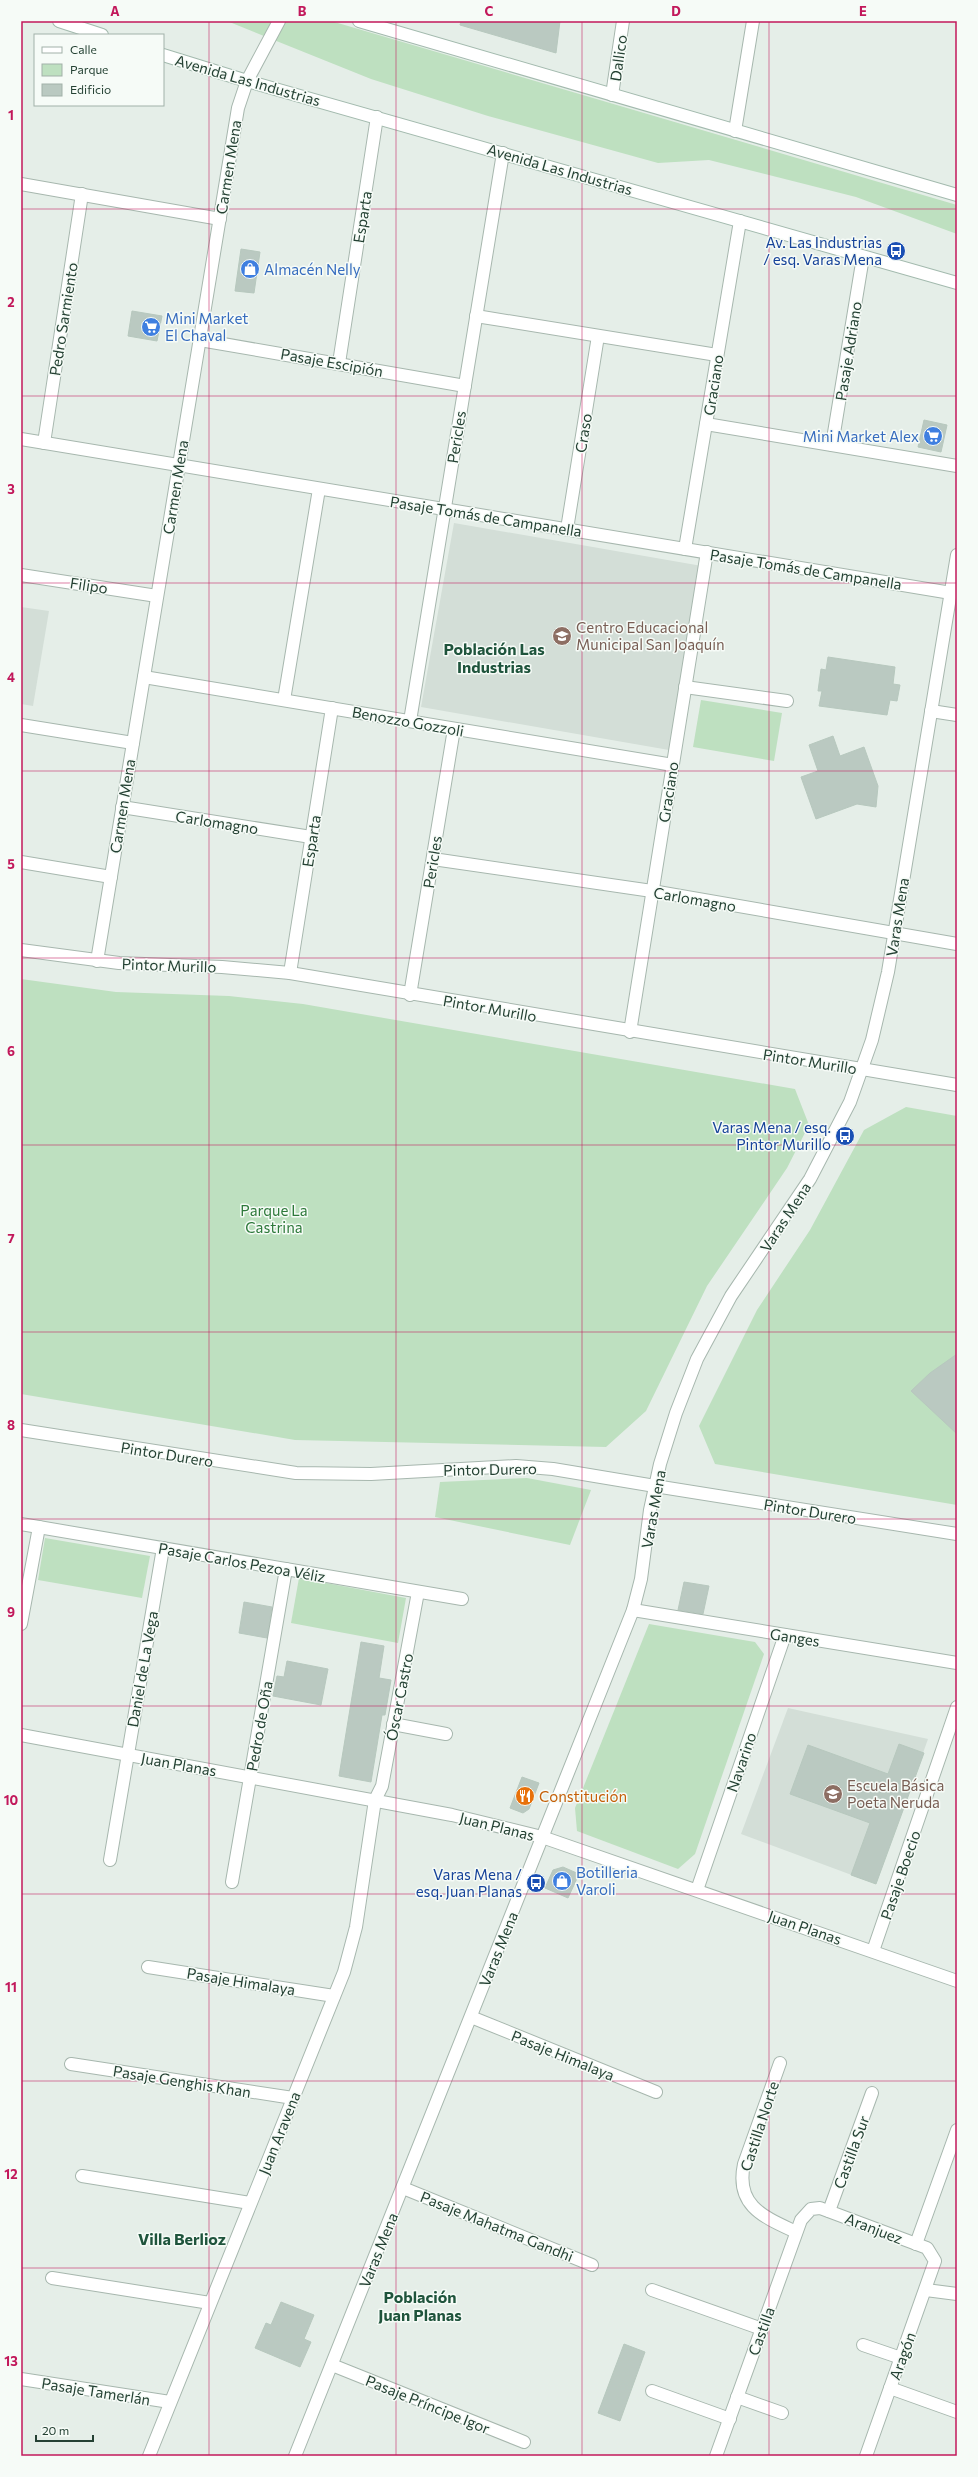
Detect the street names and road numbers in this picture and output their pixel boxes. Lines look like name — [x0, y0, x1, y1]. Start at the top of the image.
street label: Dallico — [606, 34, 630, 82]
street label: Avenida Las Industrias — [173, 51, 323, 109]
street label: Carmen Mena — [212, 119, 244, 215]
street label: Avenida Las Industrias — [485, 140, 635, 198]
street label: Esparta — [349, 190, 375, 244]
street label: Pedro Sarmiento — [45, 261, 81, 377]
street label: Pasaje Adriano — [831, 300, 865, 402]
street label: Pasaje Escipión — [279, 344, 385, 380]
street label: Graciano — [699, 353, 727, 417]
street label: Pericles — [443, 409, 469, 465]
street label: Craso — [571, 412, 595, 454]
street label: Carmen Mena — [159, 439, 191, 535]
street label: Pasaje Tomás de Campanella — [389, 492, 583, 540]
street label: Pasaje Tomás de Campanella — [709, 545, 903, 593]
street label: Filipo — [69, 573, 109, 597]
street label: Benozzo Gozzoli — [351, 702, 465, 740]
street label: Carmen Mena — [106, 758, 138, 854]
street label: Graciano — [654, 760, 682, 824]
street label: Carlomagno — [174, 807, 260, 837]
street label: Esparta — [298, 814, 324, 868]
street label: Pericles — [419, 834, 445, 890]
street label: Varas Mena — [882, 876, 912, 958]
street label: Carlomagno — [652, 883, 738, 915]
street label: Pintor Murillo — [121, 954, 217, 976]
street label: Pintor Murillo — [442, 991, 538, 1025]
street label: Pintor Murillo — [762, 1045, 858, 1077]
street label: Varas Mena — [756, 1179, 814, 1255]
street label: Pintor Durero — [119, 1438, 215, 1470]
street label: Pintor Durero — [443, 1459, 537, 1479]
street label: Varas Mena — [637, 1468, 669, 1550]
street label: Pintor Durero — [762, 1495, 858, 1527]
street label: Pasaje Carlos Pezoa Véliz — [157, 1538, 327, 1586]
street label: Daniel de La Vega — [123, 1609, 161, 1729]
street label: Ganges — [769, 1624, 821, 1650]
street label: Óscar Castro — [381, 1651, 416, 1742]
street label: Pedro de Oña — [242, 1679, 276, 1773]
street label: Navarino — [722, 1730, 760, 1794]
street label: Juan Planas — [140, 1749, 218, 1780]
street label: Juan Planas — [458, 1808, 536, 1844]
street label: Pasaje Boecio — [876, 1828, 924, 1922]
street label: Juan Planas — [766, 1906, 844, 1948]
street label: Varas Mena — [475, 1909, 521, 1989]
street label: Pasaje Himalaya — [186, 1964, 296, 1998]
street label: Pasaje Himalaya — [509, 2026, 617, 2084]
street label: Pasaje Genghis Khan — [112, 2061, 252, 2101]
street label: Castilla Norte — [736, 2079, 782, 2173]
street label: Juan Aravena — [254, 2089, 304, 2177]
street label: Castilla Sur — [829, 2113, 873, 2191]
street label: Pasaje Mahatma Gandhi — [418, 2187, 576, 2265]
street label: Aranjuez — [843, 2209, 905, 2247]
street label: Varas Mena — [355, 2210, 401, 2290]
street label: Castilla — [744, 2304, 778, 2358]
street label: Aragón — [885, 2330, 919, 2382]
street label: Pasaje Príncipe Igor — [363, 2371, 493, 2437]
street label: Pasaje Tamerlán — [40, 2374, 152, 2408]

